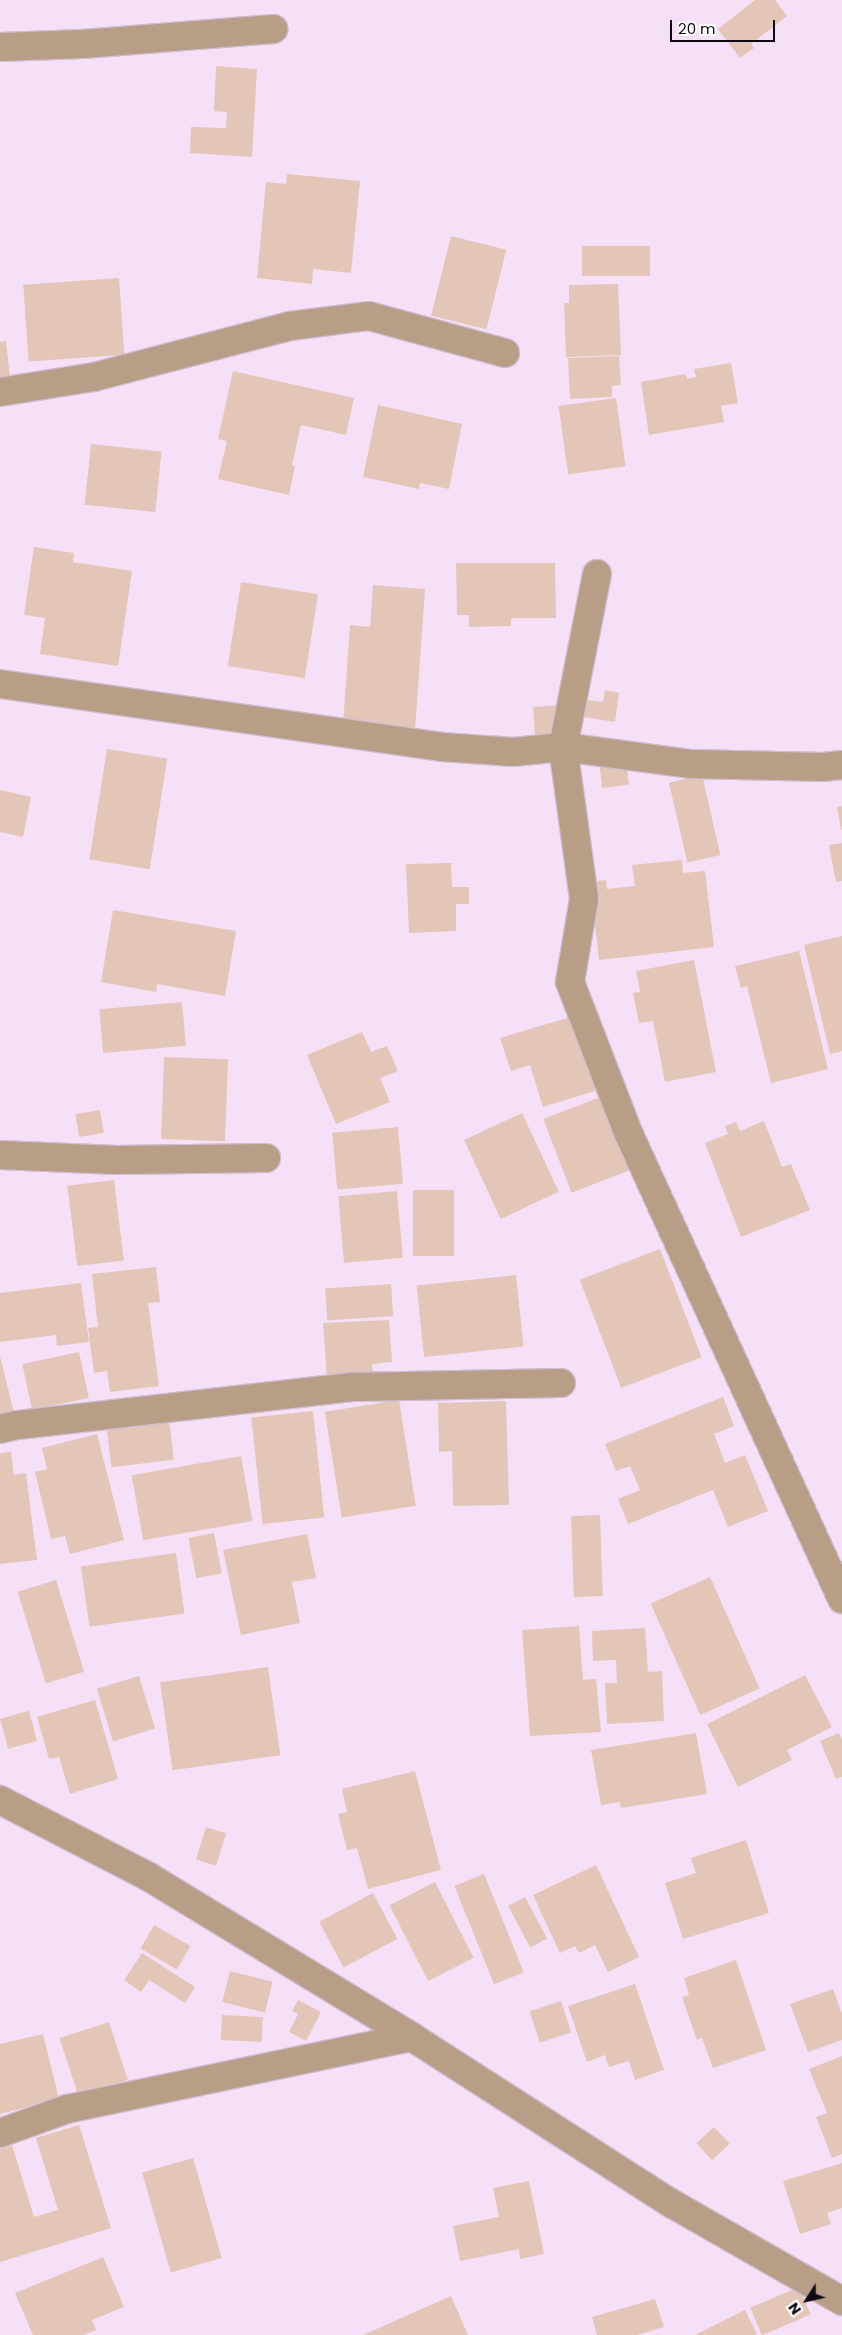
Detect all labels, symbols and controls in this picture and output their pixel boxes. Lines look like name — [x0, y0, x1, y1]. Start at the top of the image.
scale bar — [672, 10, 777, 42]
text: 20 m — [678, 18, 716, 39]
north arrow — [782, 2275, 832, 2325]
text: N — [784, 2299, 806, 2319]

